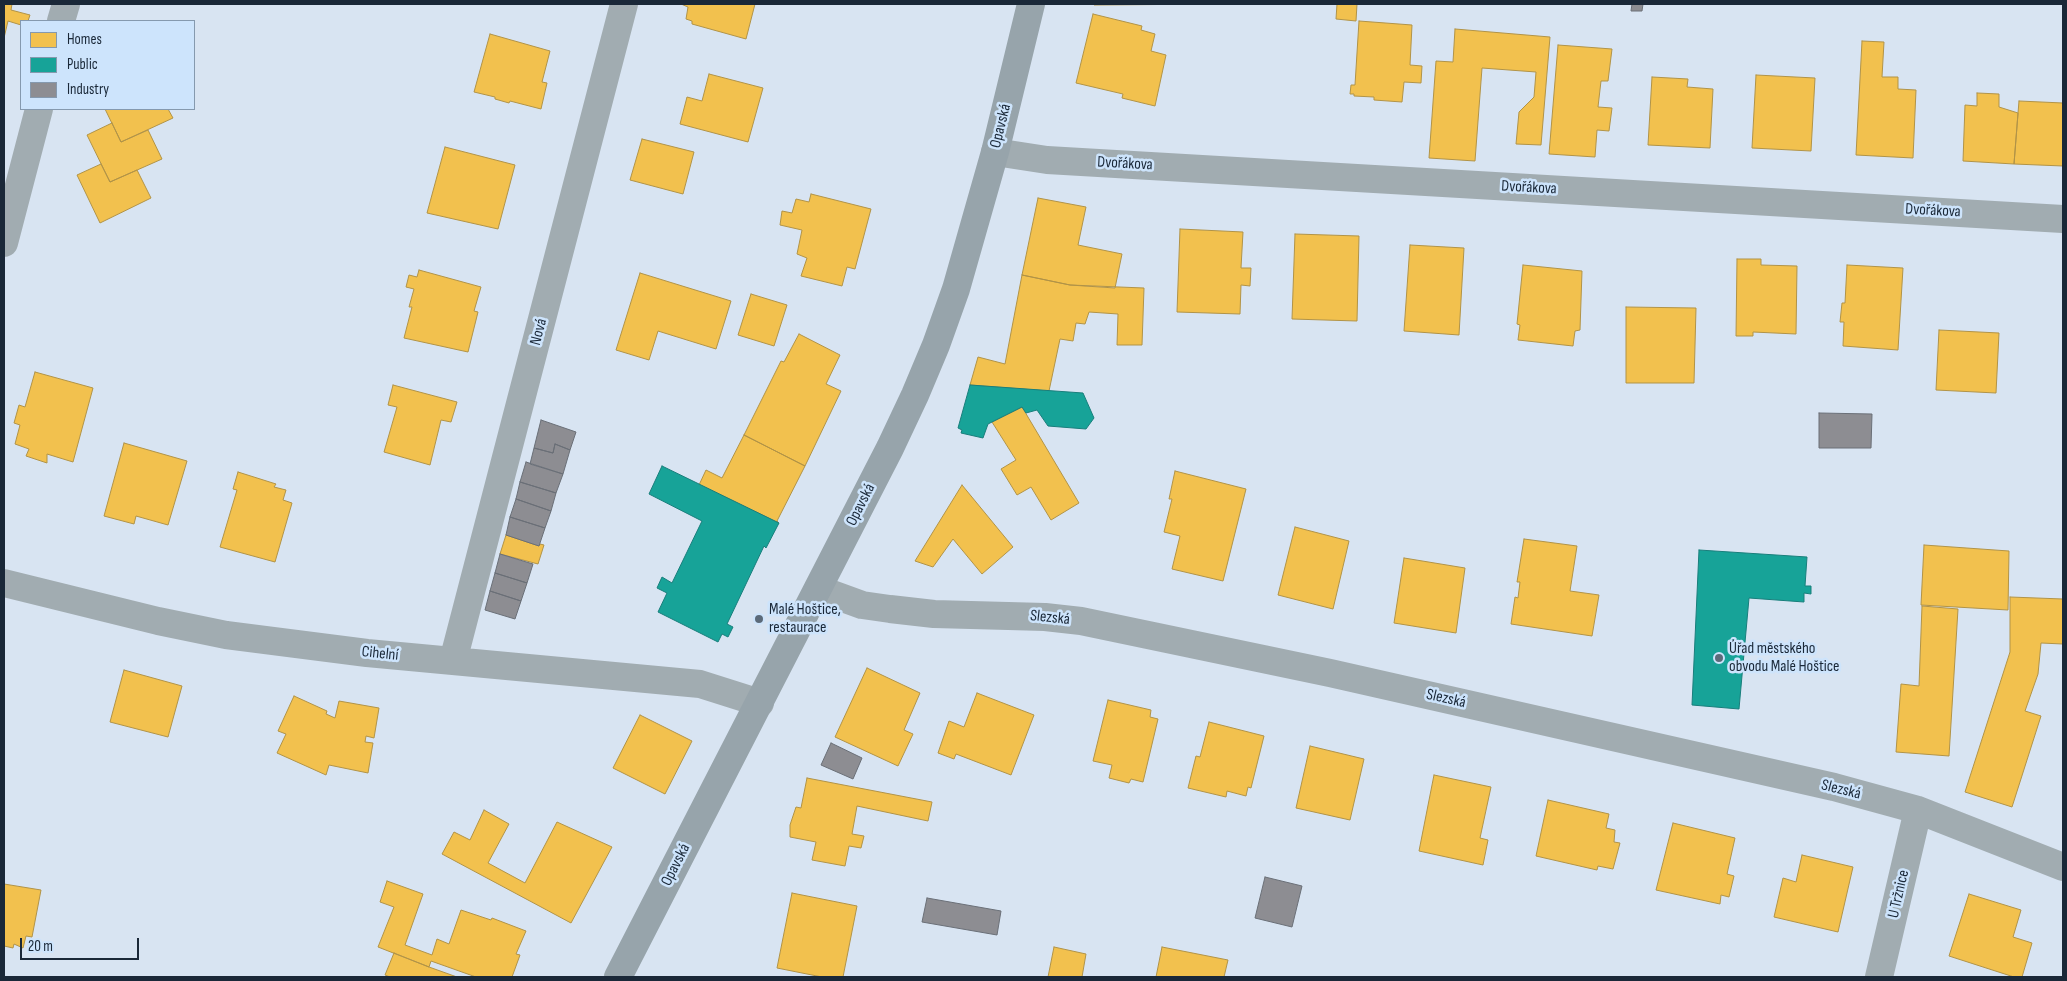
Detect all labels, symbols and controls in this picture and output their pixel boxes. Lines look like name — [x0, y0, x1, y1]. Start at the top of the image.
legend — [20, 20, 195, 110]
text: Homes — [67, 30, 102, 49]
text: Public — [67, 55, 98, 74]
text: Industry — [67, 80, 109, 99]
street label: Opavská — [986, 102, 1016, 150]
street label: Dvořákova — [1097, 153, 1153, 175]
street label: Dvořákova — [1501, 177, 1557, 199]
street label: Dvořákova — [1905, 200, 1961, 222]
street label: Nová — [526, 317, 552, 347]
street label: Opavská — [842, 481, 880, 529]
place label: Malé Hoštice, restaurace — [769, 600, 841, 638]
street label: Slezská — [1029, 606, 1071, 630]
marker: Malé Hoštice, restaurace — [753, 613, 765, 625]
place label: Úřad městského obvodu Malé Hoštice — [1729, 639, 1840, 677]
street label: Cihelní — [361, 643, 399, 665]
marker: Úřad městského obvodu Malé Hoštice — [1713, 652, 1725, 664]
street label: Slezská — [1424, 685, 1468, 713]
street label: Slezská — [1819, 776, 1863, 804]
street label: Opavská — [657, 841, 695, 889]
street label: U Tržnice — [1884, 868, 1914, 920]
scale bar — [22, 928, 141, 960]
text: 20 m — [28, 937, 53, 956]

